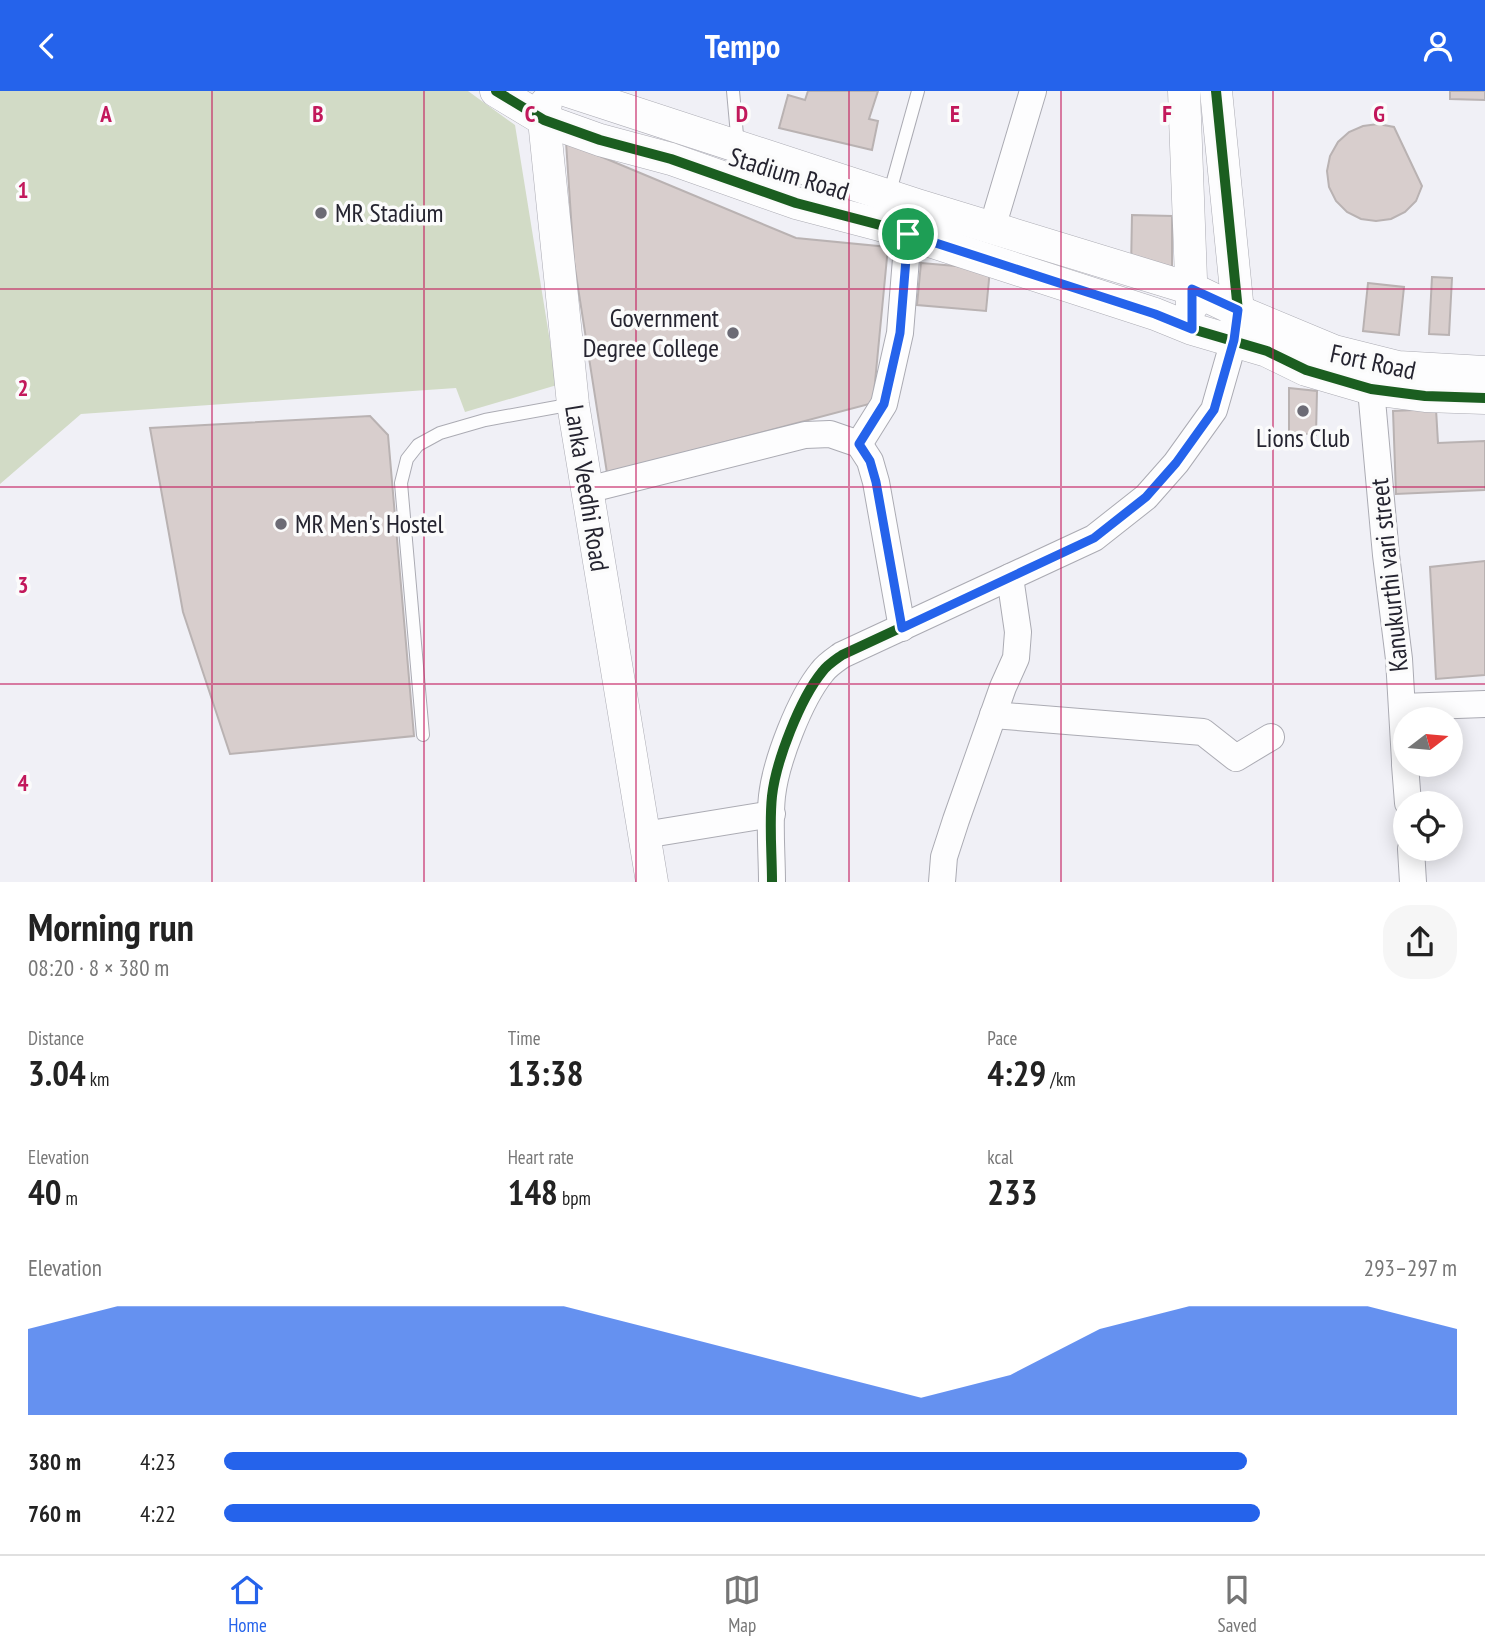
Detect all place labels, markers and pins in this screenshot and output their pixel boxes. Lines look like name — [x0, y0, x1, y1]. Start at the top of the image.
place label: MR Stadium — [335, 196, 443, 229]
pin — [878, 204, 938, 264]
marker: MR Stadium — [313, 205, 329, 221]
place label: Government Degree College — [583, 301, 719, 364]
marker: Government Degree College — [725, 325, 741, 341]
marker: Lions Club — [1295, 403, 1311, 419]
place label: Lions Club — [1256, 421, 1350, 454]
place label: MR Men's Hostel — [295, 507, 444, 540]
marker: MR Men's Hostel — [273, 516, 289, 532]

